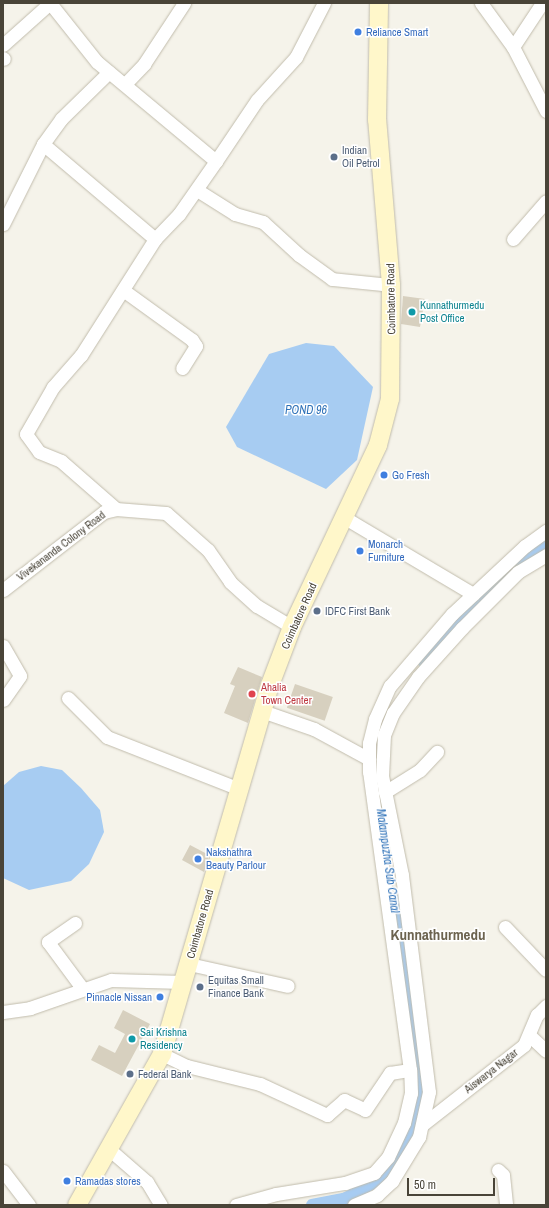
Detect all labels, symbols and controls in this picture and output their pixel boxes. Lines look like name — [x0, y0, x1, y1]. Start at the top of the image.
place label: Reliance Smart — [366, 25, 428, 39]
marker: Reliance Smart — [353, 27, 363, 37]
place label: Indian Oil Petrol — [342, 144, 380, 170]
marker: Indian Oil Petrol — [329, 152, 339, 162]
street label: Coimbatore Road — [384, 263, 398, 335]
place label: Kunnathurmedu Post Office — [420, 299, 484, 325]
marker: Kunnathurmedu Post Office — [407, 307, 417, 317]
water label: POND 96 — [285, 404, 327, 418]
place label: Go Fresh — [392, 468, 430, 482]
marker: Go Fresh — [379, 470, 389, 480]
street label: Vivekananda Colony Road — [14, 508, 108, 584]
place label: Monarch Furniture — [368, 538, 405, 564]
marker: Monarch Furniture — [355, 546, 365, 556]
street label: Coimbatore Road — [278, 581, 320, 651]
place label: IDFC First Bank — [325, 604, 390, 618]
marker: IDFC First Bank — [312, 606, 322, 616]
place label: Ahalia Town Center — [261, 681, 312, 707]
marker: Ahalia Town Center — [246, 688, 258, 700]
water label: Malampuzha Sub Canal — [373, 808, 401, 914]
place label: Nakshathra Beauty Parlour — [206, 846, 266, 872]
marker: Nakshathra Beauty Parlour — [193, 854, 203, 864]
street label: Coimbatore Road — [184, 888, 216, 960]
district label: Kunnathurmedu — [391, 926, 485, 944]
place label: Equitas Small Finance Bank — [208, 974, 264, 1000]
marker: Equitas Small Finance Bank — [195, 982, 205, 992]
place label: Pinnacle Nissan — [86, 990, 152, 1004]
marker: Pinnacle Nissan — [155, 992, 165, 1002]
place label: Sai Krishna Residency — [140, 1026, 187, 1052]
marker: Sai Krishna Residency — [127, 1034, 137, 1044]
street label: Aiswarya Nagar — [462, 1046, 520, 1096]
place label: Federal Bank — [138, 1067, 191, 1081]
marker: Federal Bank — [125, 1069, 135, 1079]
scale bar — [409, 1170, 497, 1196]
place label: Ramadas stores — [75, 1174, 141, 1188]
marker: Ramadas stores — [62, 1176, 72, 1186]
text: 50 m — [414, 1177, 436, 1193]

